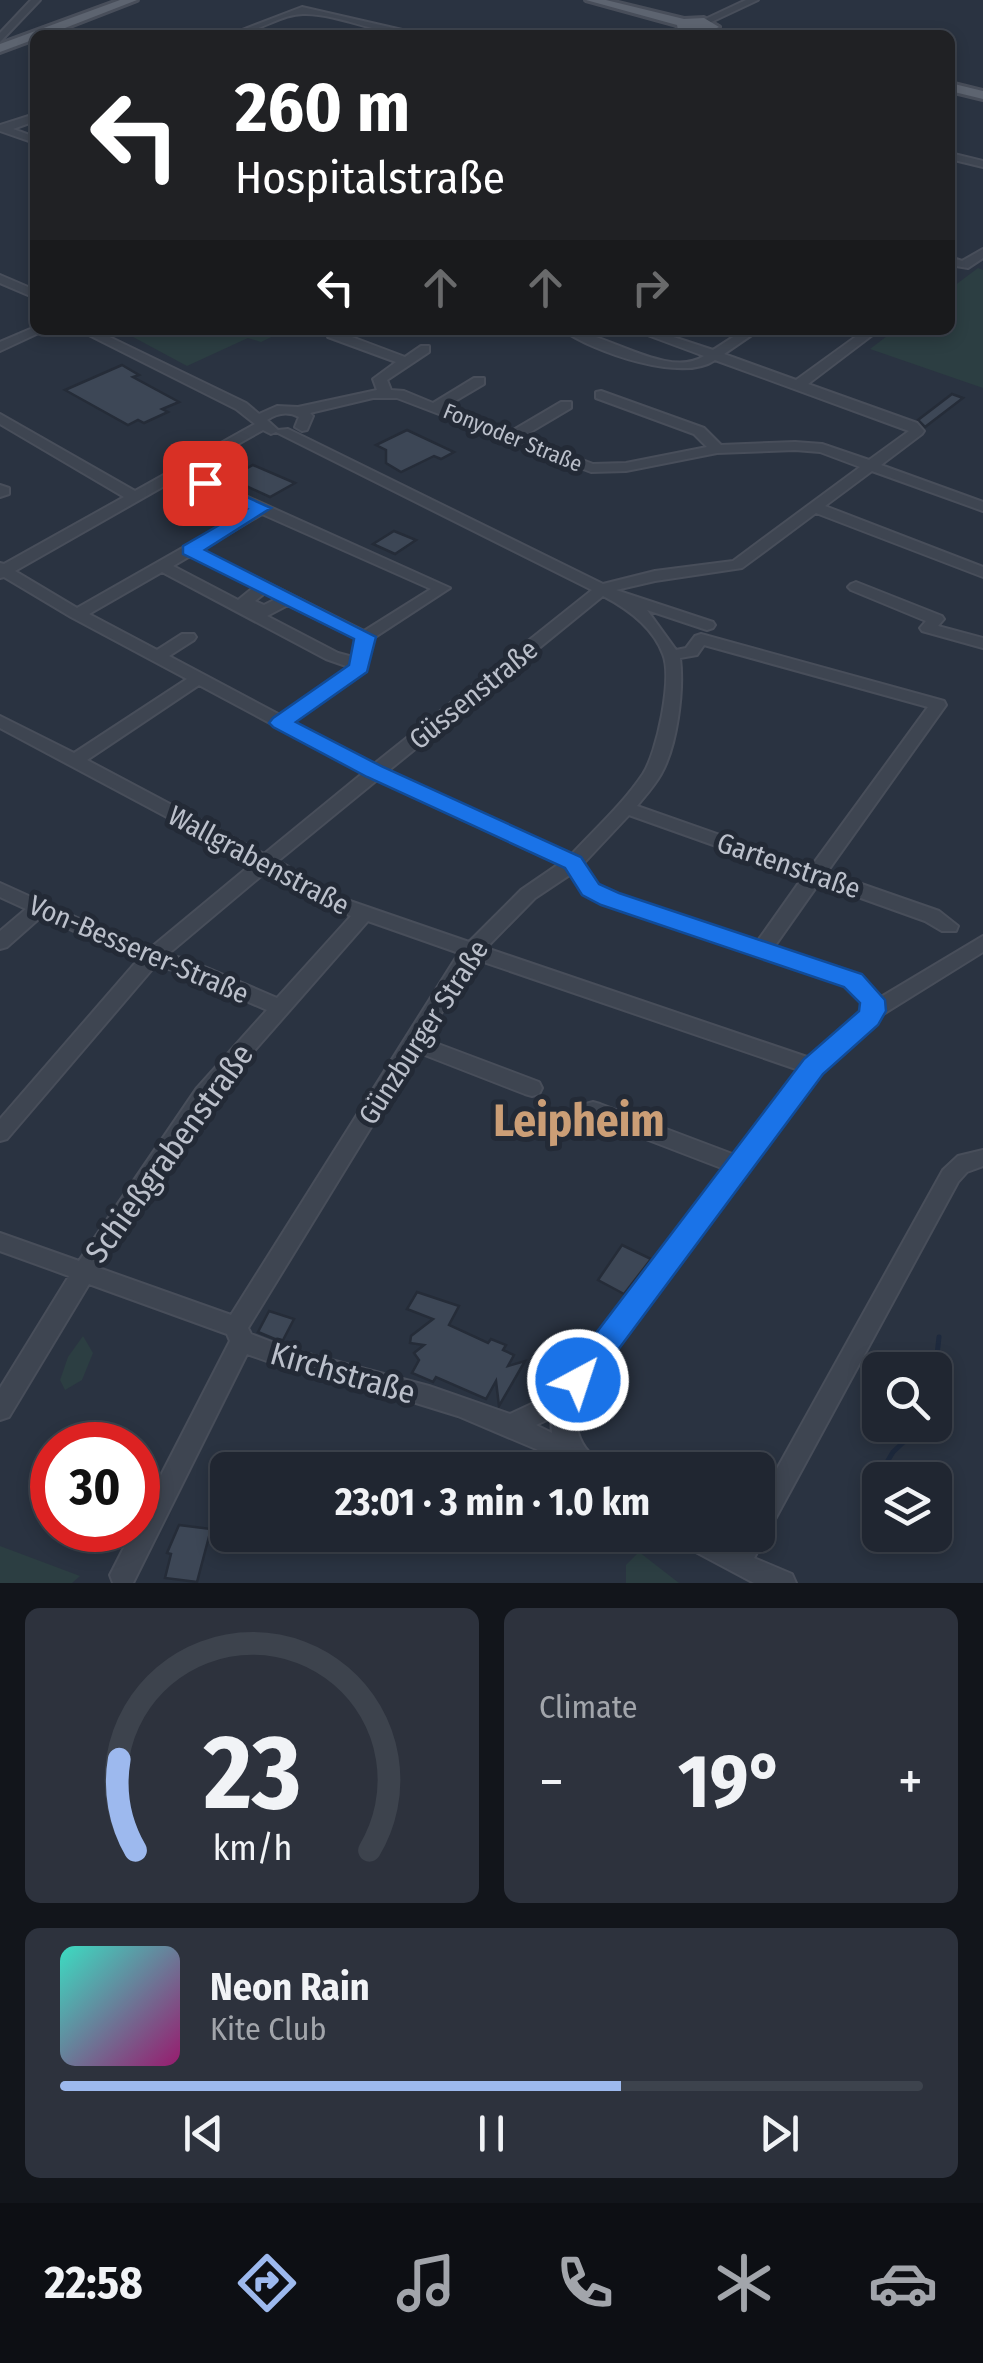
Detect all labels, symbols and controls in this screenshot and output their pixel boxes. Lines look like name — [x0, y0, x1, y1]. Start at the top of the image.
text: 260 m — [235, 66, 410, 150]
icon: left — [70, 70, 200, 200]
text: Hospitalstraße — [235, 151, 505, 205]
icon: left — [308, 260, 363, 315]
icon: ahead — [413, 260, 468, 315]
icon: ahead — [518, 260, 573, 315]
icon: right — [623, 260, 678, 315]
street label: Fonyoder Straße — [440, 397, 586, 478]
pin — [163, 441, 248, 526]
icon: arrive — [178, 456, 233, 511]
street label: Güssenstraße — [403, 633, 544, 756]
street label: Wallgrabenstraße — [163, 799, 355, 922]
street label: Gartenstraße — [713, 826, 865, 905]
street label: Von-Besserer-Straße — [24, 888, 254, 1011]
street label: Günzburger Straße — [352, 934, 495, 1130]
street label: Schießgrabenstraße — [77, 1036, 261, 1270]
district label: Leipheim — [493, 1094, 665, 1148]
position arrow — [526, 1328, 630, 1432]
street label: Kirchstraße — [266, 1334, 420, 1412]
map controls — [862, 1352, 952, 1552]
button: search — [862, 1352, 952, 1442]
speed limit sign: 30 — [30, 1422, 160, 1552]
button: layers — [862, 1462, 952, 1552]
text: 23:01 · 3 min · 1.0 km — [335, 1479, 650, 1525]
text: Climate — [539, 1688, 638, 1726]
text: 23 — [202, 1711, 301, 1836]
text: 19° — [678, 1737, 784, 1827]
text: − — [539, 1749, 564, 1815]
text: + — [898, 1749, 923, 1815]
text: km/h — [212, 1827, 292, 1869]
text: Neon Rain — [210, 1964, 370, 2010]
text: Kite Club — [210, 2010, 326, 2048]
icon: previous — [176, 2106, 231, 2161]
icon: pause — [464, 2106, 519, 2161]
icon: next — [752, 2106, 807, 2161]
icon: directions — [232, 2248, 302, 2318]
icon: music — [391, 2248, 461, 2318]
icon: phone — [550, 2248, 620, 2318]
icon: climate — [709, 2248, 779, 2318]
icon: car — [868, 2248, 938, 2318]
text: 22:58 — [45, 2256, 143, 2310]

